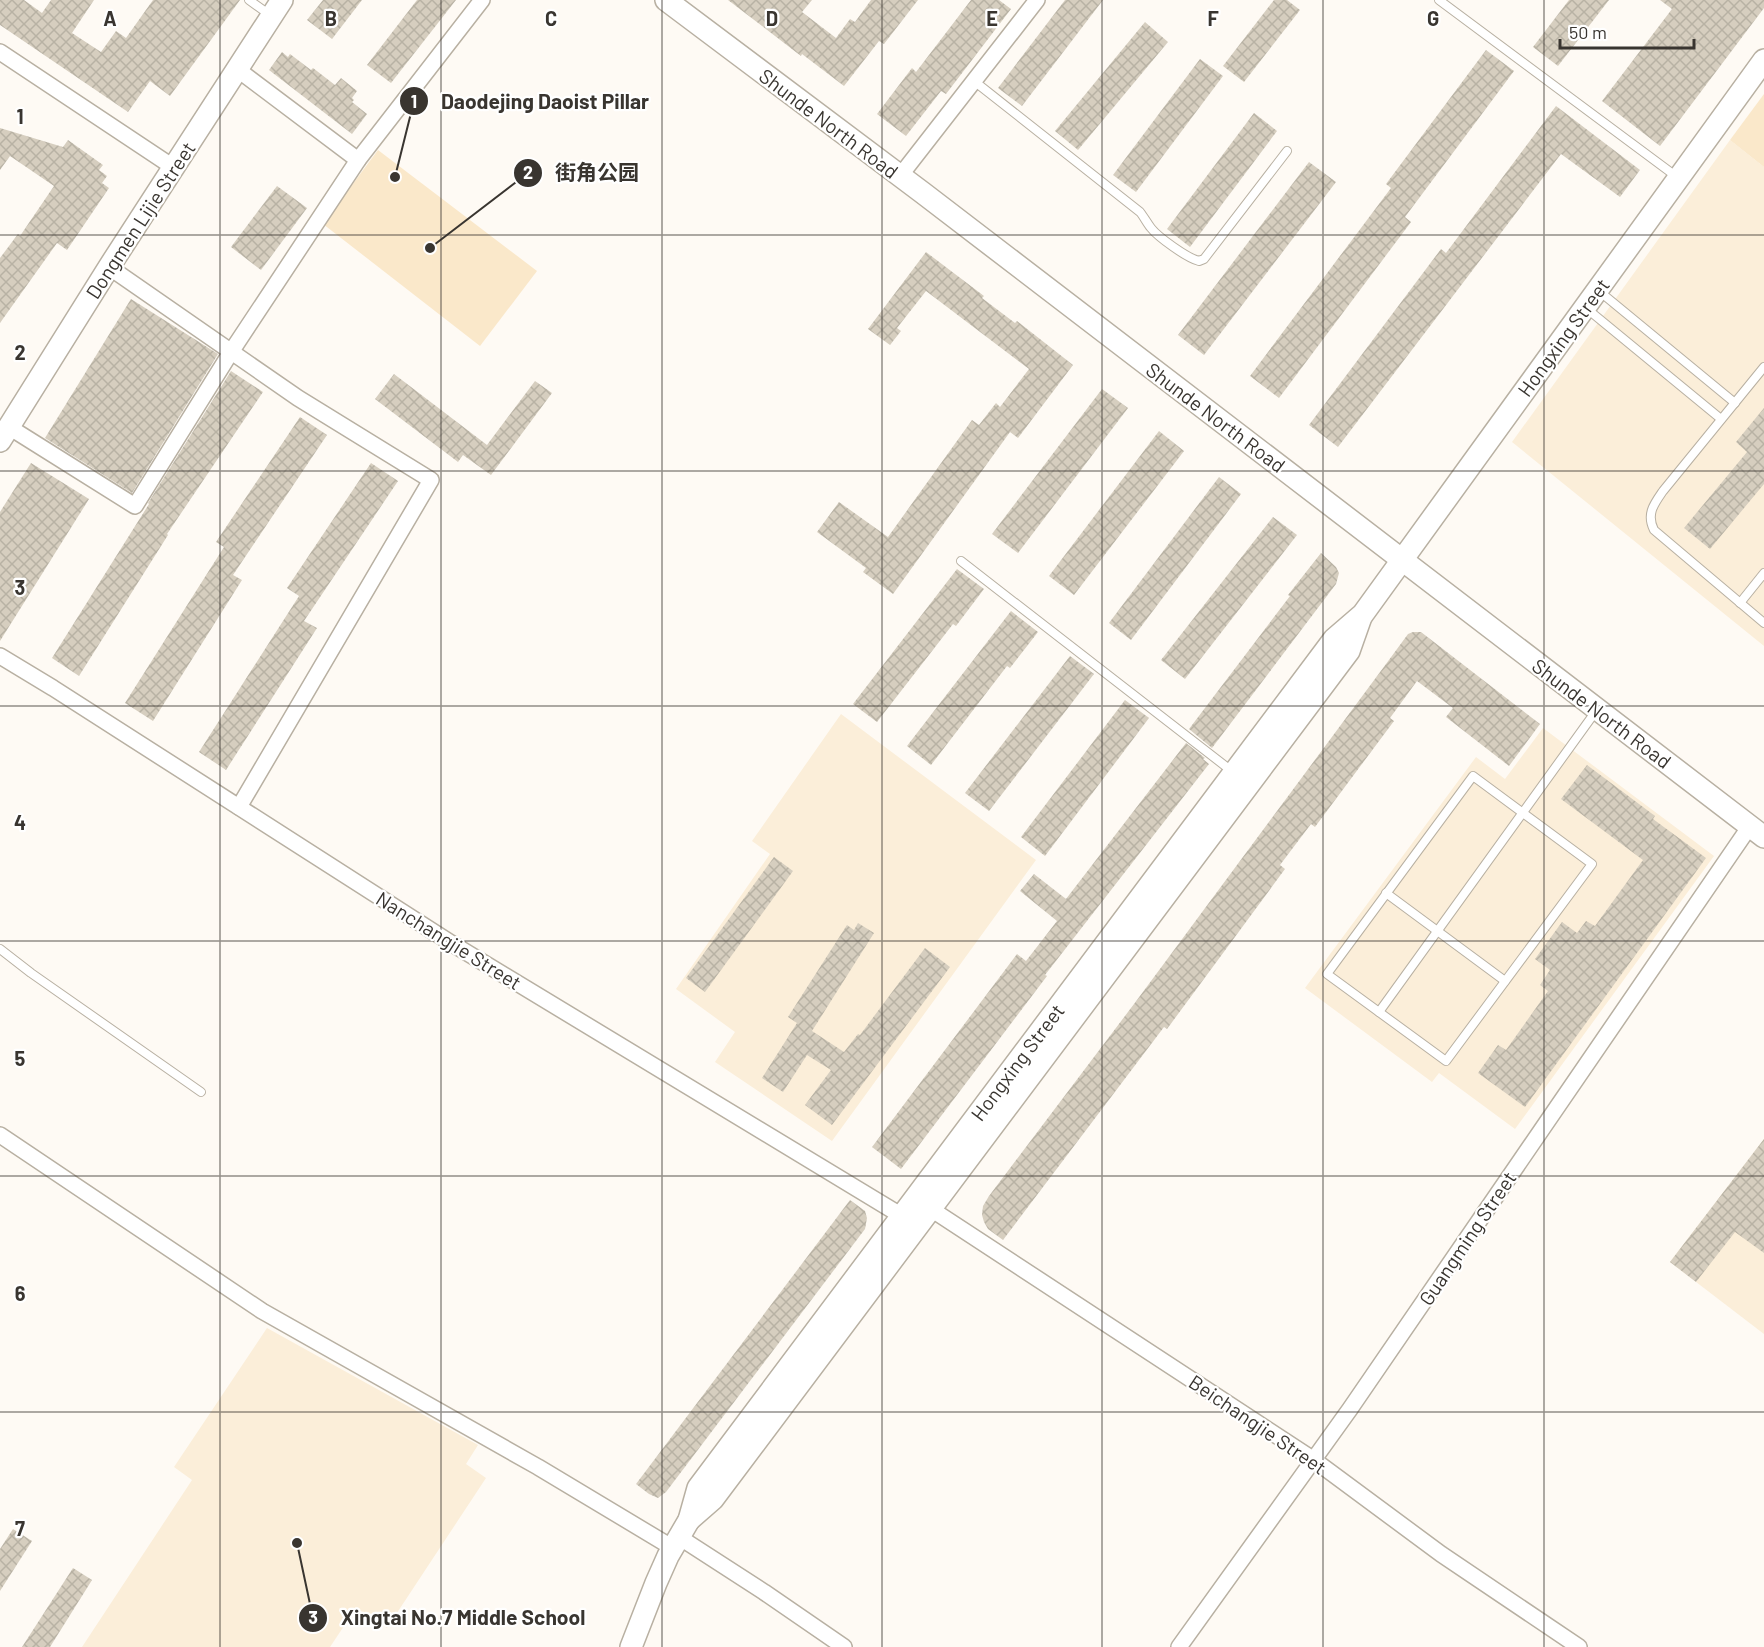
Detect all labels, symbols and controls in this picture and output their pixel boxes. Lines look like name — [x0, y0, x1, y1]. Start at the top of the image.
text: A — [103, 6, 117, 30]
text: B — [325, 6, 337, 30]
text: C — [545, 6, 557, 30]
text: D — [766, 6, 778, 30]
text: E — [986, 6, 998, 30]
text: F — [1207, 6, 1219, 30]
text: G — [1427, 6, 1439, 30]
scale bar — [1560, 12, 1694, 50]
text: 50 m — [1569, 21, 1607, 43]
street label: Shunde North Road — [755, 63, 903, 183]
callout: Daodejing Daoist Pillar — [399, 82, 661, 121]
text: Daodejing Daoist Pillar — [441, 88, 649, 113]
text: 1 — [411, 90, 417, 112]
text: 1 — [16, 104, 24, 128]
street label: Dongmen Lijie Street — [80, 137, 200, 303]
callout: 街角公园 — [513, 154, 651, 193]
text: 街角公园 — [555, 159, 639, 184]
text: 2 — [523, 161, 533, 183]
street label: Hongxing Street — [1512, 273, 1614, 401]
text: 2 — [14, 340, 26, 364]
street label: Shunde North Road — [1142, 357, 1290, 477]
text: 3 — [15, 575, 25, 599]
street label: Shunde North Road — [1528, 653, 1676, 773]
text: 4 — [14, 810, 26, 834]
street label: Nanchangjie Street — [372, 886, 526, 994]
street label: Hongxing Street — [965, 999, 1069, 1125]
text: 5 — [15, 1046, 26, 1070]
street label: Guangming Street — [1413, 1166, 1521, 1310]
text: 6 — [15, 1281, 26, 1305]
street label: Beichangjie Street — [1185, 1369, 1331, 1479]
text: 7 — [15, 1516, 25, 1540]
callout: Xingtai No.7 Middle School — [298, 1598, 597, 1637]
text: Xingtai No.7 Middle School — [341, 1604, 585, 1629]
text: 3 — [308, 1606, 318, 1628]

